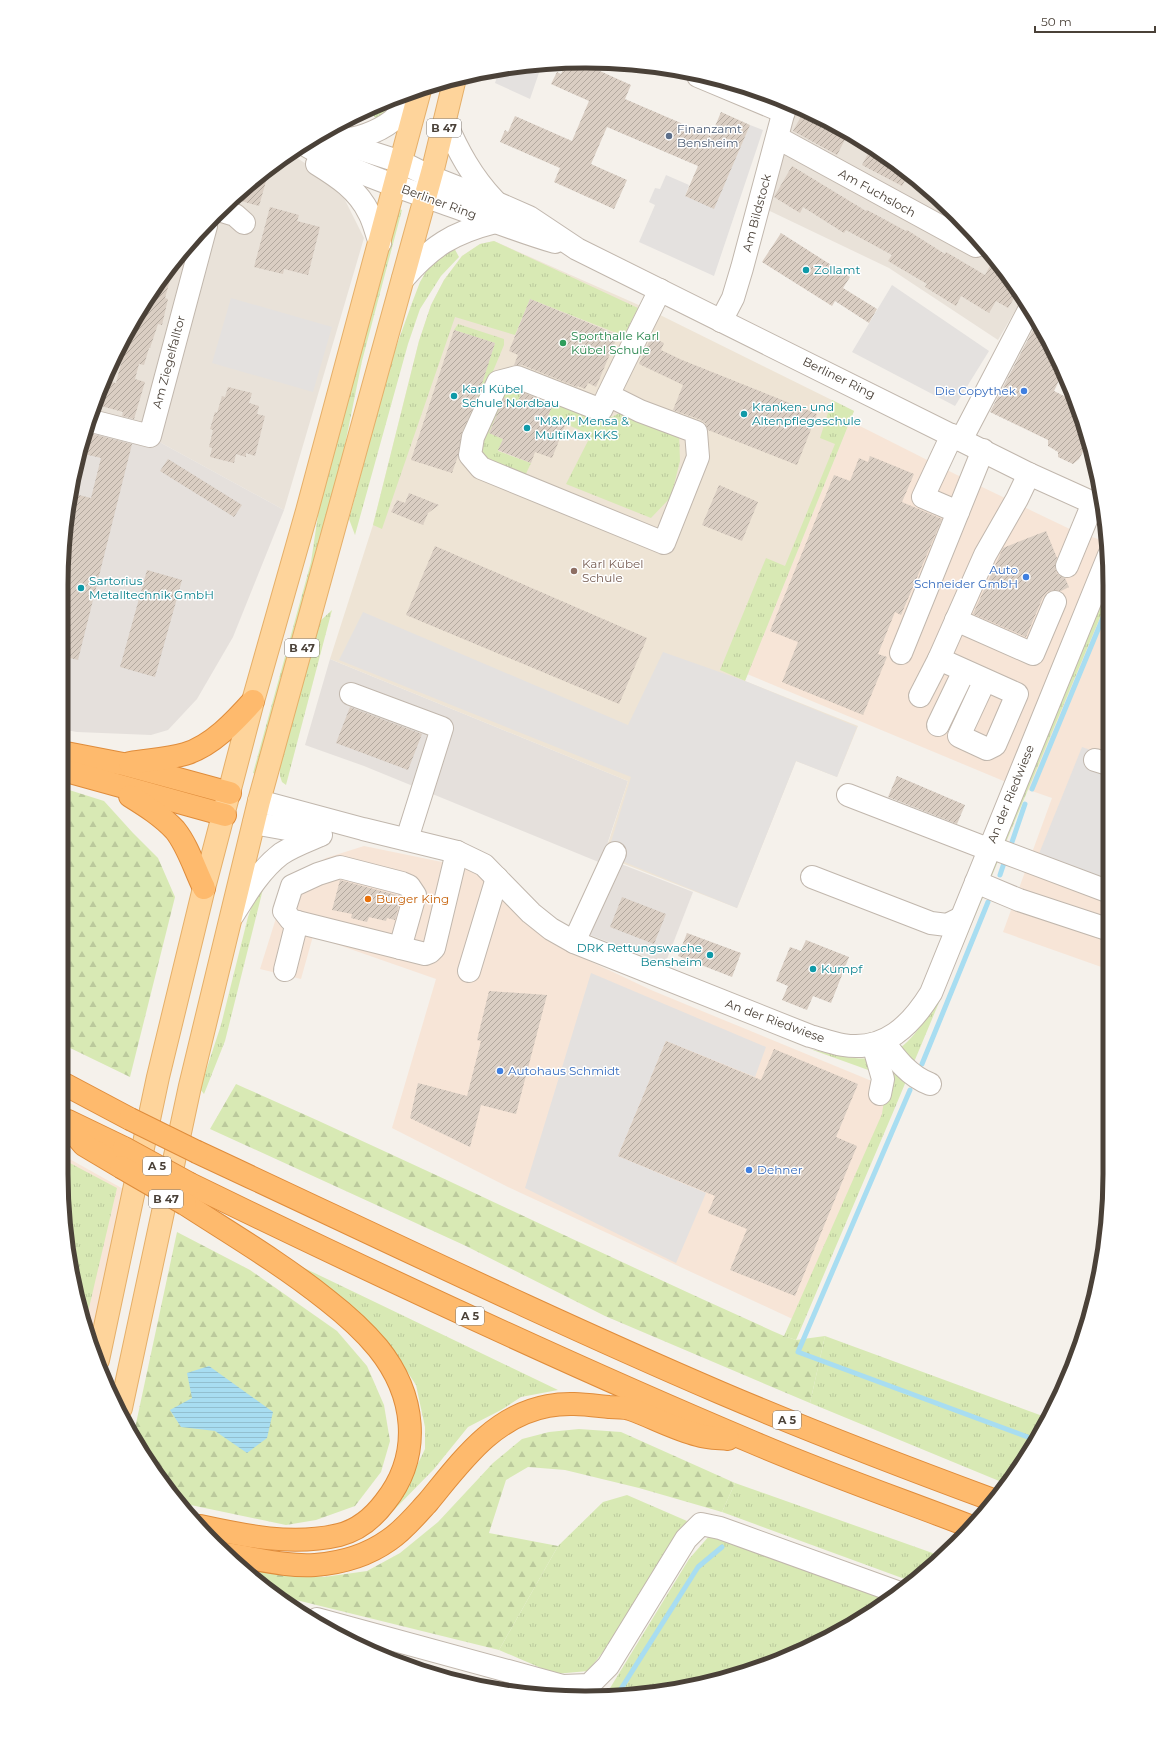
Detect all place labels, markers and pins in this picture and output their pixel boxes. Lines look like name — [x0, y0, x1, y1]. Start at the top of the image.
place label: Finanzamt Bensheim — [677, 121, 742, 150]
marker: Finanzamt Bensheim — [664, 131, 674, 141]
place label: Zollamt — [814, 262, 860, 277]
marker: Zollamt — [801, 265, 811, 275]
place label: Sporthalle Karl Kübel Schule — [571, 328, 659, 357]
marker: Sporthalle Karl Kübel Schule — [558, 338, 568, 348]
place label: Karl Kübel Schule Nordbau — [462, 381, 559, 410]
place label: Die Copythek — [935, 383, 1017, 398]
marker: Die Copythek — [1019, 386, 1029, 396]
marker: Karl Kübel Schule Nordbau — [449, 391, 459, 401]
place label: Kranken- und Altenpflegeschule — [752, 399, 861, 428]
marker: Kranken- und Altenpflegeschule — [739, 409, 749, 419]
place label: "M&M" Mensa & MultiMax KKS — [535, 413, 629, 442]
marker: "M&M" Mensa & MultiMax KKS — [522, 423, 532, 433]
place label: Karl Kübel Schule — [582, 556, 644, 585]
place label: Auto Schneider GmbH — [914, 562, 1018, 591]
marker: Karl Kübel Schule — [569, 566, 579, 576]
marker: Auto Schneider GmbH — [1021, 572, 1031, 582]
place label: Sartorius Metalltechnik GmbH — [89, 573, 214, 602]
marker: Sartorius Metalltechnik GmbH — [76, 583, 86, 593]
place label: Burger King — [376, 891, 449, 906]
marker: Burger King — [363, 894, 373, 904]
place label: DRK Rettungswache Bensheim — [577, 940, 702, 969]
marker: DRK Rettungswache Bensheim — [705, 950, 715, 960]
place label: Kumpf — [821, 961, 863, 976]
marker: Kumpf — [808, 964, 818, 974]
place label: Autohaus Schmidt — [508, 1063, 620, 1078]
marker: Autohaus Schmidt — [495, 1066, 505, 1076]
place label: Dehner — [757, 1162, 803, 1177]
marker: Dehner — [744, 1165, 754, 1175]

